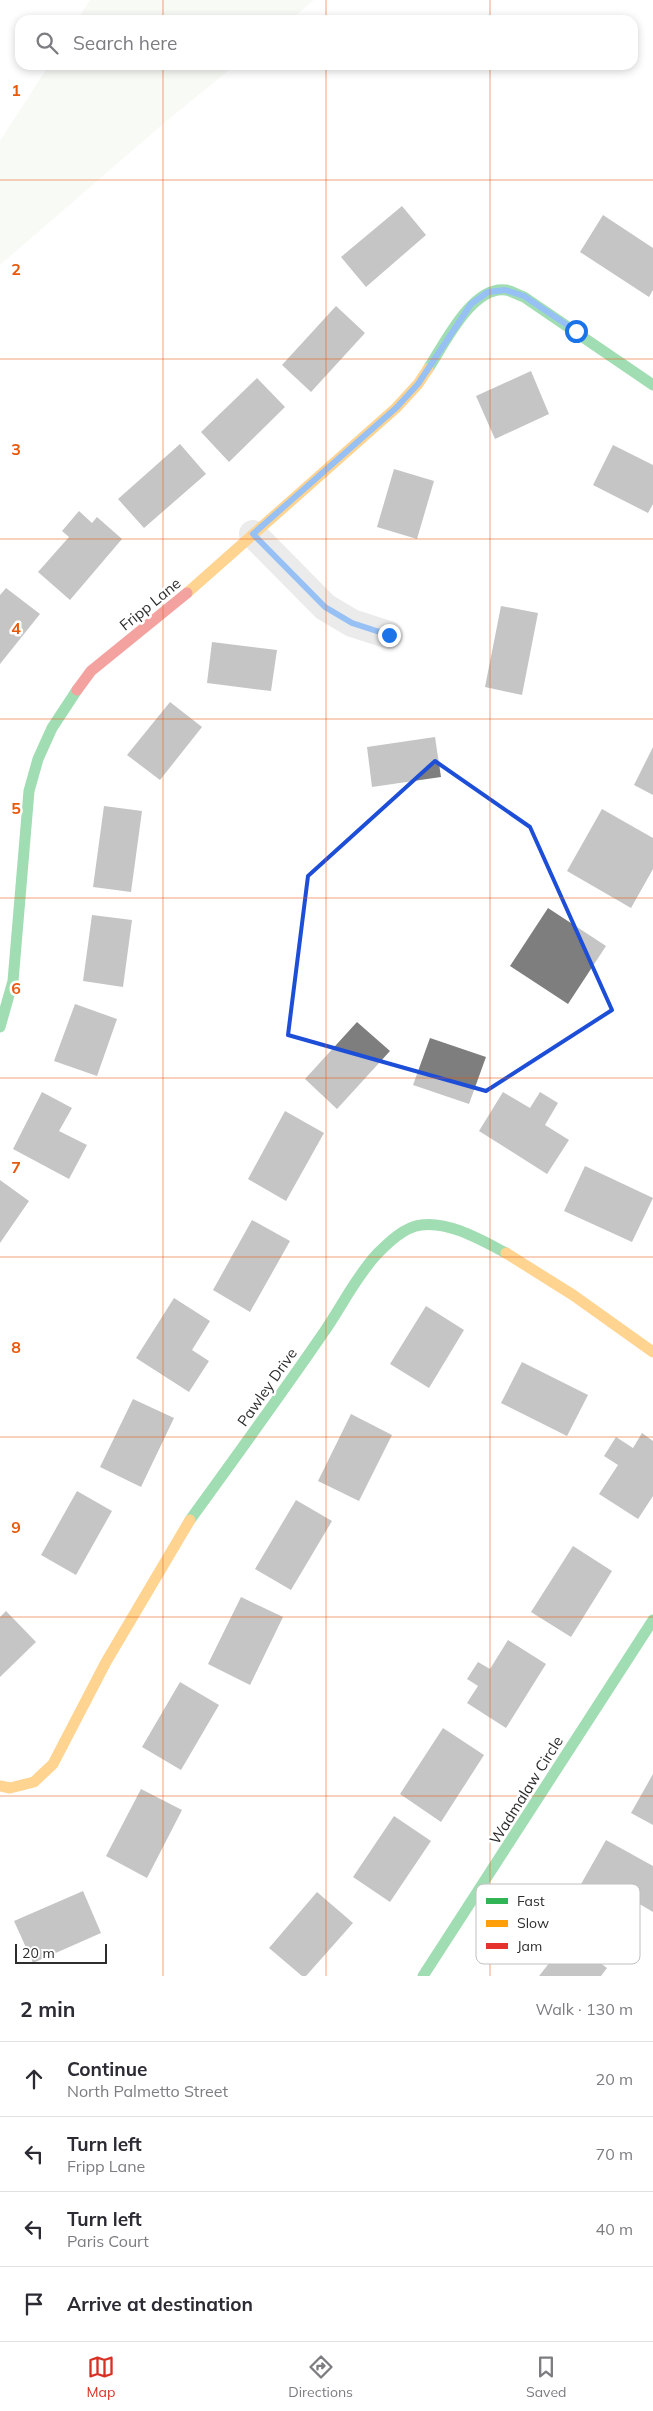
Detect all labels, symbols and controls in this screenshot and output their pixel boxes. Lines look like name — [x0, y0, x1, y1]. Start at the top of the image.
search box — [15, 15, 638, 70]
icon: search — [33, 29, 61, 57]
text: Search here — [73, 31, 177, 55]
text: 1 — [11, 80, 21, 100]
text: 2 — [11, 259, 21, 279]
route start — [565, 320, 588, 343]
text: 3 — [11, 439, 21, 459]
street label: Fripp Lane — [116, 574, 184, 634]
text: 4 — [11, 618, 21, 638]
route end — [378, 624, 401, 647]
text: 5 — [11, 798, 21, 818]
text: 6 — [11, 978, 21, 998]
text: 7 — [11, 1157, 21, 1177]
text: 8 — [11, 1337, 21, 1357]
street label: Pawley Drive — [233, 1344, 301, 1430]
text: 9 — [11, 1517, 21, 1537]
street label: Wadmalaw Circle — [485, 1732, 567, 1848]
legend — [476, 1884, 640, 1964]
text: Fast — [517, 1892, 545, 1910]
text: Slow — [517, 1914, 549, 1932]
text: Jam — [517, 1937, 542, 1955]
scale bar — [15, 1941, 108, 1964]
text: 20 m — [22, 1944, 55, 1962]
text: 2 min — [20, 1996, 75, 2022]
text: Walk · 130 m — [535, 1999, 633, 2019]
text: Continue — [67, 2057, 147, 2081]
icon: ahead — [20, 2065, 48, 2093]
text: 20 m — [596, 2069, 633, 2089]
text: North Palmetto Street — [67, 2081, 228, 2101]
text: Turn left — [67, 2132, 142, 2156]
icon: left — [20, 2140, 48, 2168]
text: 70 m — [596, 2144, 633, 2164]
text: Fripp Lane — [67, 2156, 145, 2176]
text: Turn left — [67, 2207, 142, 2231]
icon: left — [20, 2215, 48, 2243]
text: 40 m — [596, 2219, 633, 2239]
text: Paris Court — [67, 2231, 149, 2251]
icon: arrive — [20, 2290, 48, 2318]
text: Arrive at destination — [67, 2292, 253, 2316]
tab: Map — [87, 2353, 115, 2401]
tab: Directions — [288, 2353, 353, 2401]
tab: Saved — [526, 2353, 566, 2401]

